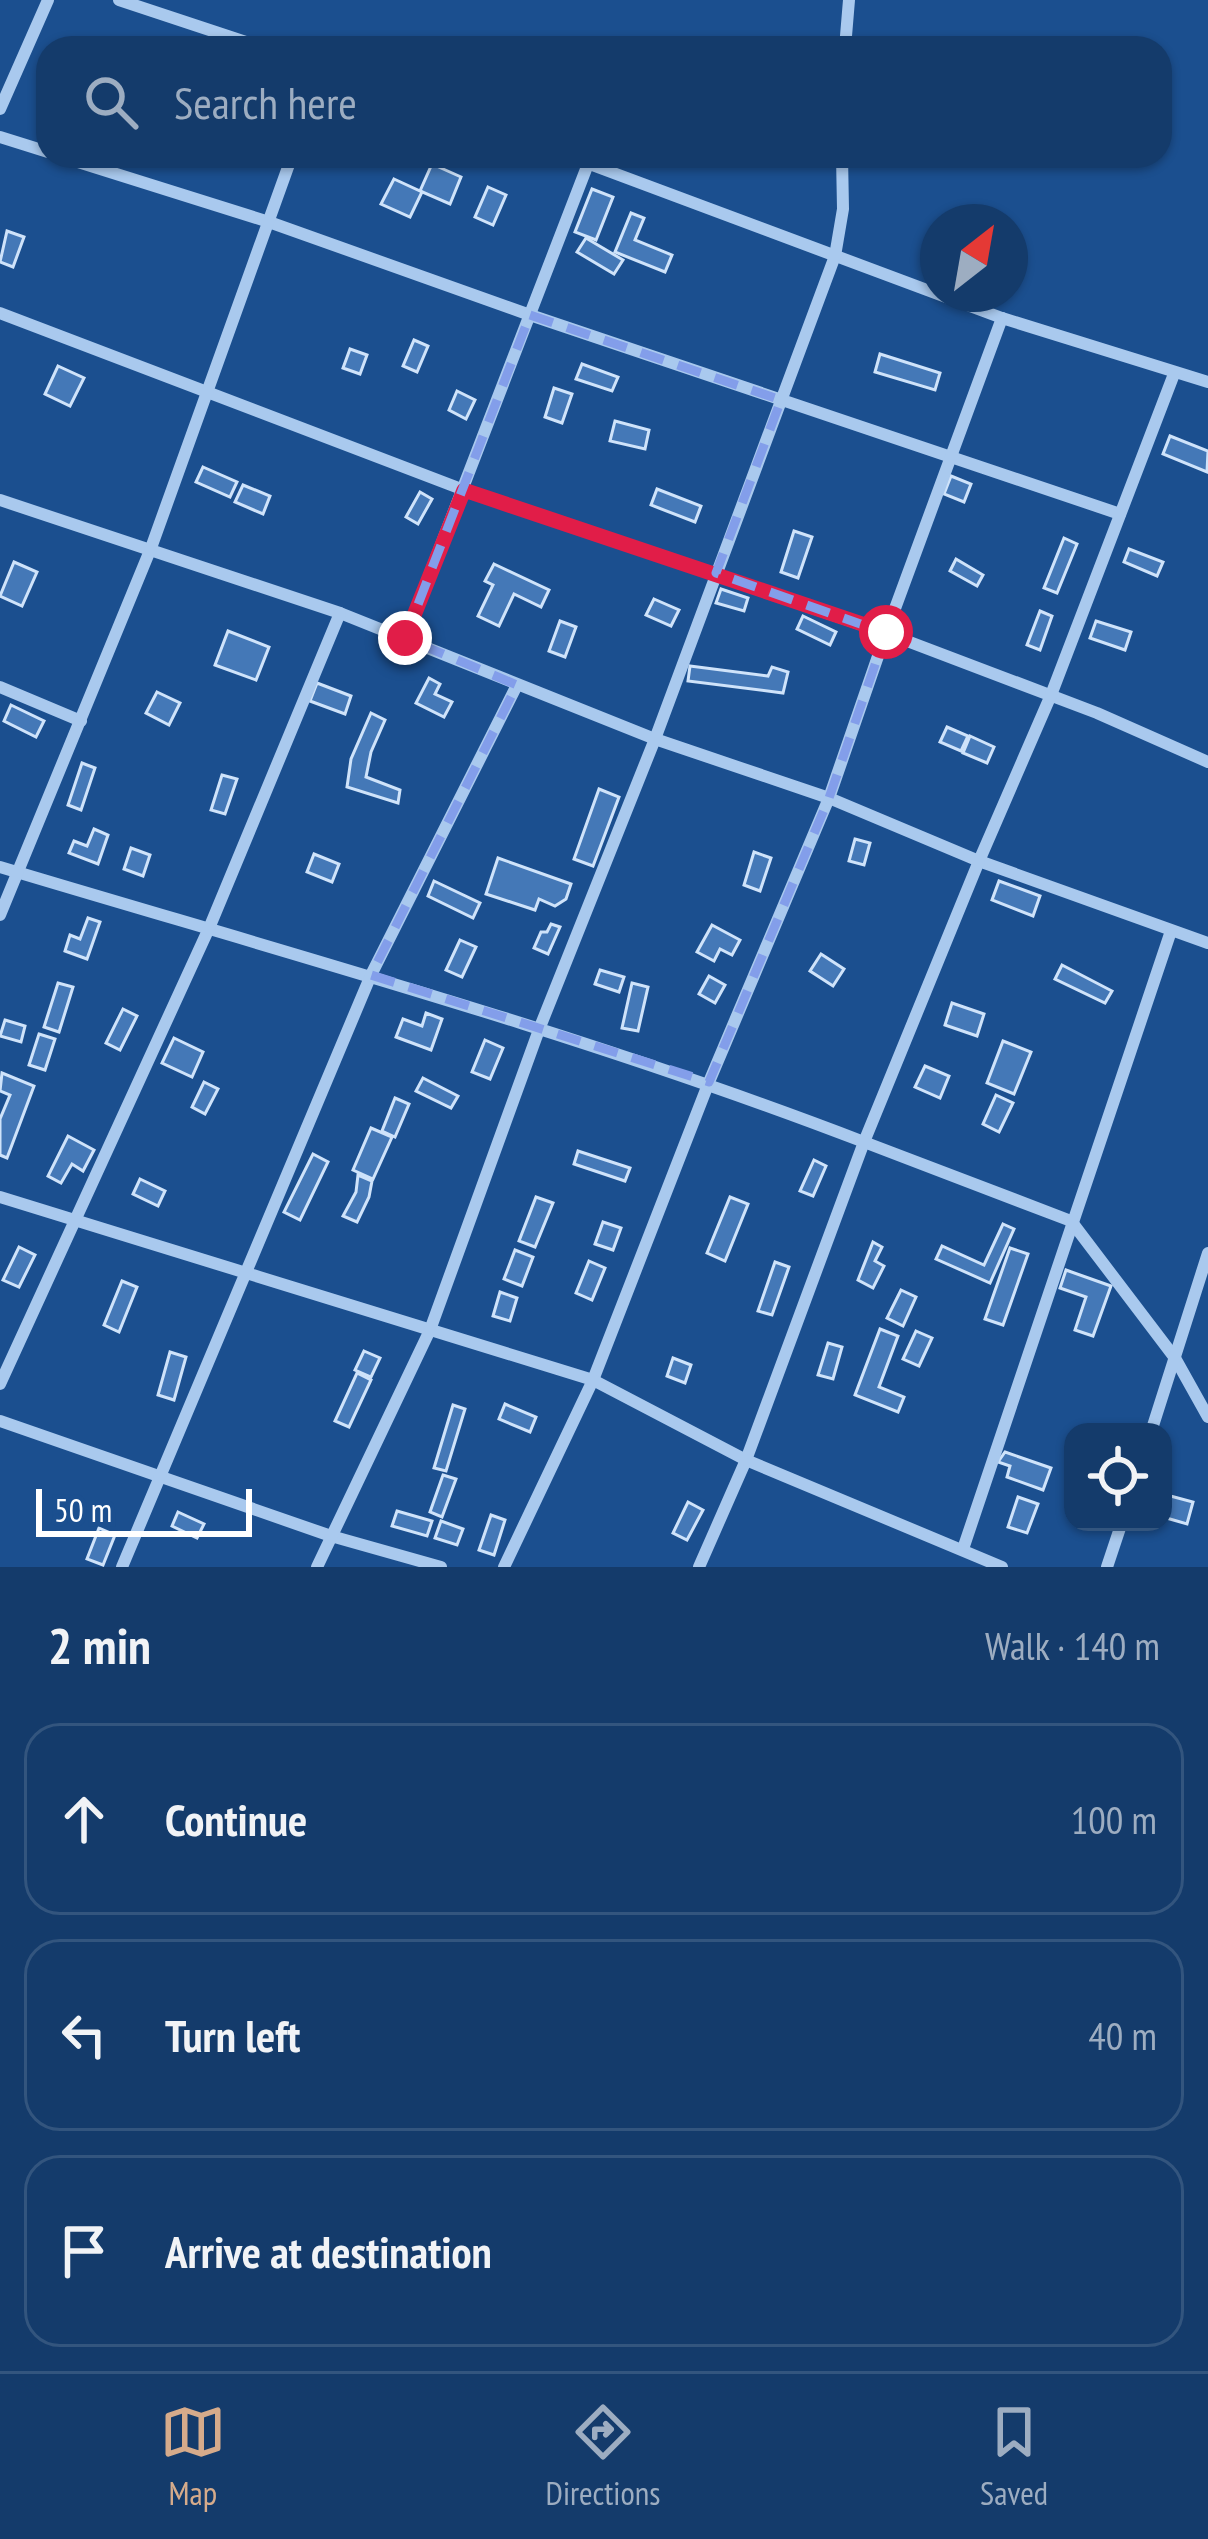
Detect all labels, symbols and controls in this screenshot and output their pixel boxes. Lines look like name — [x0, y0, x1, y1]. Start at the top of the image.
search box — [36, 36, 1172, 168]
icon: search — [78, 69, 144, 135]
text: Search here — [174, 73, 357, 131]
north arrow — [920, 204, 1028, 312]
route start — [859, 605, 913, 659]
route end — [378, 611, 432, 665]
map controls — [1064, 1423, 1172, 1531]
button: locate — [1064, 1423, 1172, 1531]
scale bar — [36, 1483, 252, 1536]
text: 50 m — [54, 1488, 112, 1531]
text: 2 min — [48, 1612, 151, 1678]
text: Walk · 140 m — [985, 1620, 1160, 1671]
icon: ahead — [51, 1786, 117, 1852]
text: Continue — [165, 1790, 307, 1848]
text: 100 m — [1071, 1794, 1157, 1845]
icon: left — [51, 2002, 117, 2068]
text: Turn left — [165, 2006, 300, 2064]
text: 40 m — [1088, 2010, 1157, 2061]
icon: arrive — [51, 2218, 117, 2284]
text: Arrive at destination — [165, 2222, 492, 2280]
tab: Map — [160, 2399, 226, 2514]
tab: Directions — [546, 2399, 660, 2514]
tab: Saved — [980, 2399, 1048, 2514]

